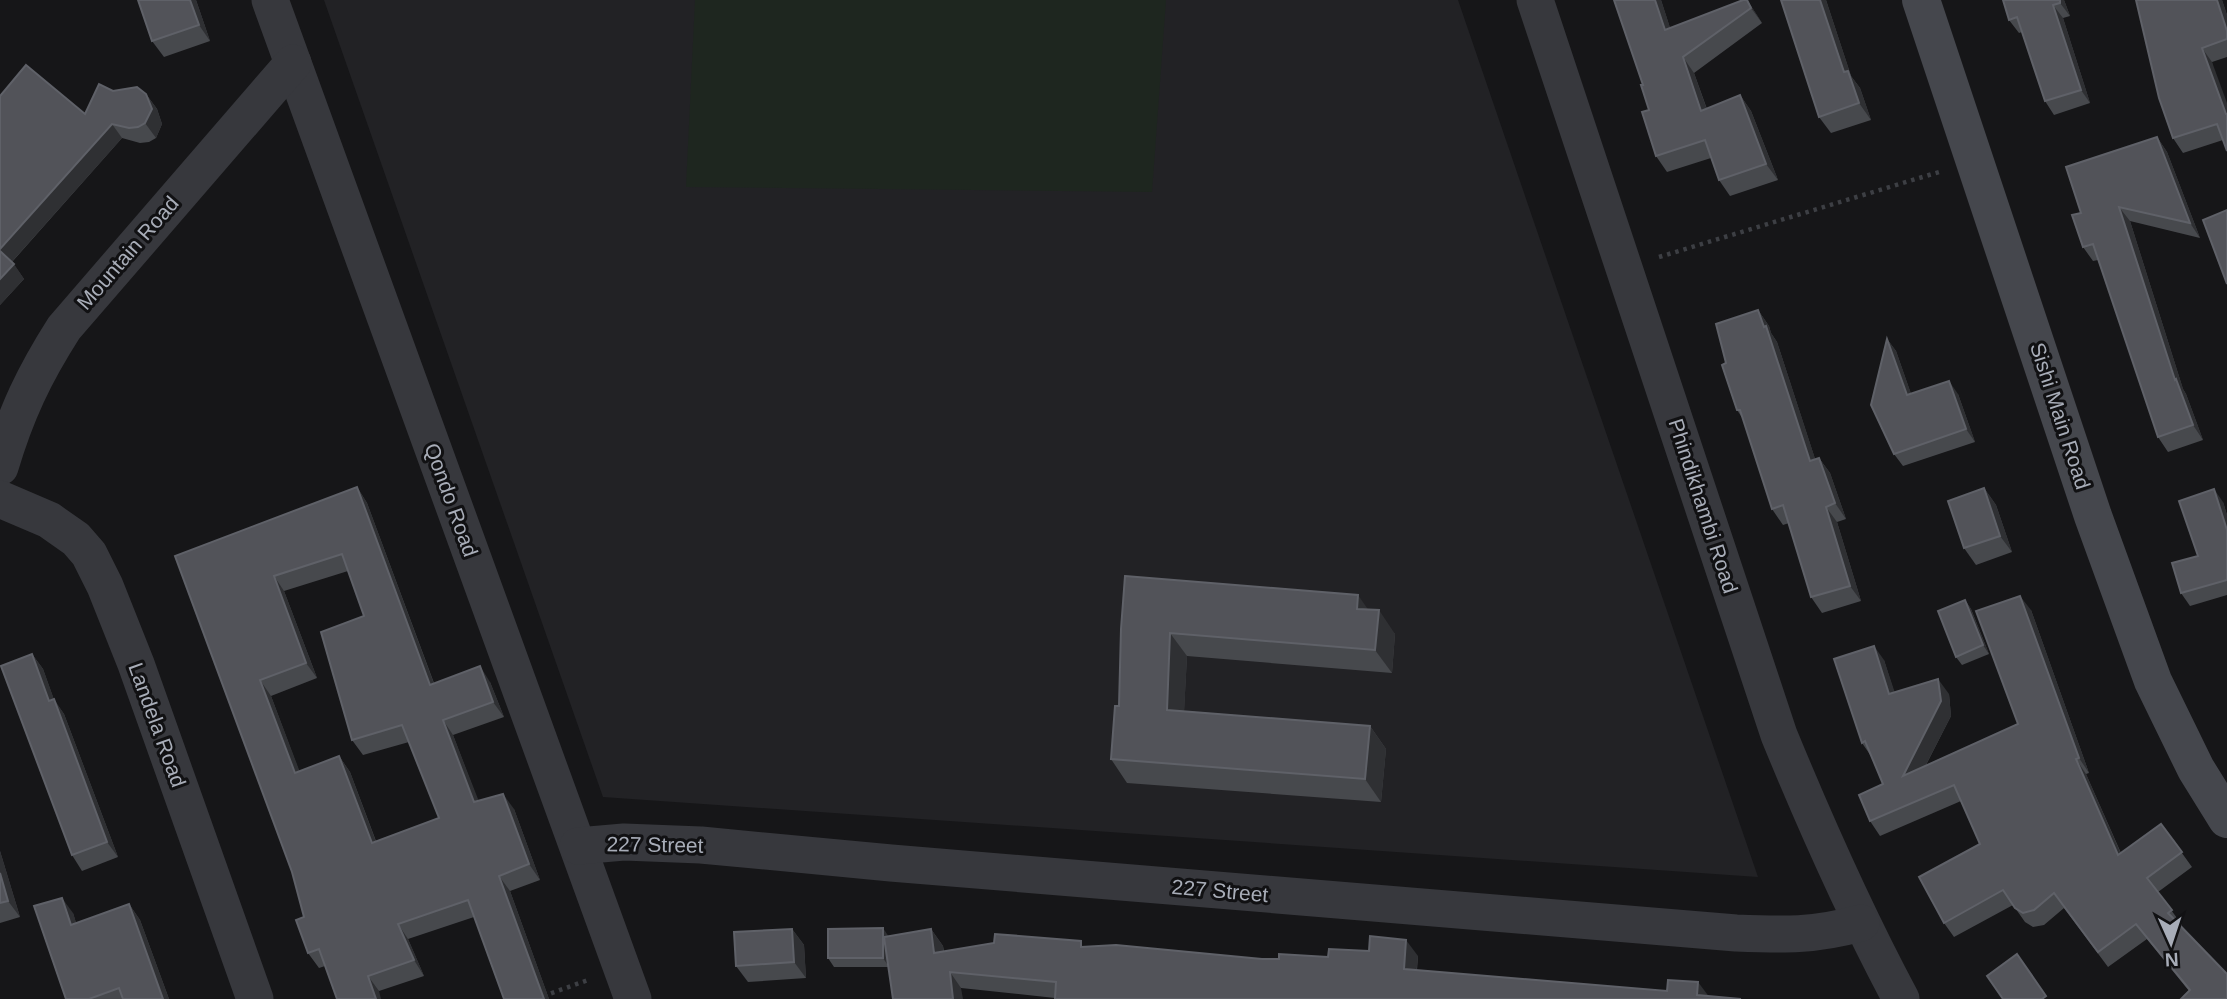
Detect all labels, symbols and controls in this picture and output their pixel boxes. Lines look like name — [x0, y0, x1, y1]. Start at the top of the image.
street label: Mountain Road — [72, 191, 183, 314]
street label: Sishi Main Road — [2026, 340, 2095, 492]
street label: Phindikhambi Road — [1664, 416, 1743, 596]
street label: Qondo Road — [420, 440, 483, 560]
street label: Landela Road — [124, 659, 191, 790]
street label: 227 Street — [606, 832, 704, 857]
street label: 227 Street — [1171, 875, 1269, 906]
north arrow — [2136, 908, 2206, 978]
text: N — [2164, 949, 2179, 970]

